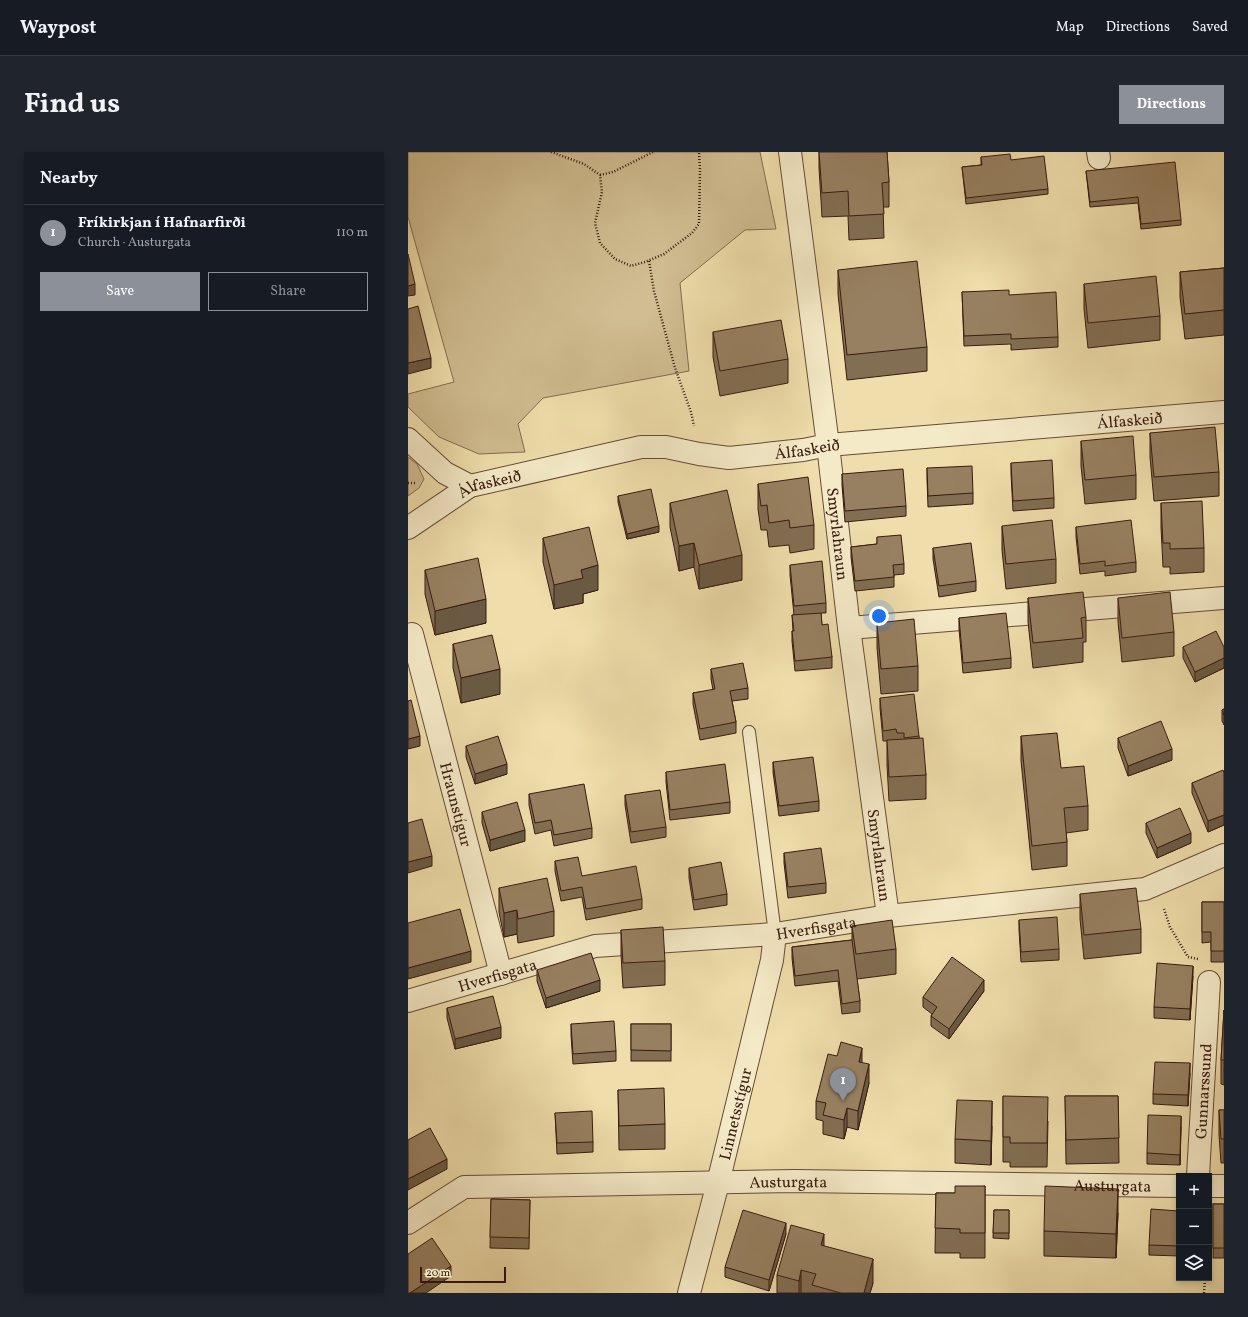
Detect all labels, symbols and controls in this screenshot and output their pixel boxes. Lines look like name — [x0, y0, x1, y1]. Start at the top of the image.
text: Waypost — [20, 15, 96, 41]
text: Map — [1056, 18, 1084, 37]
text: Directions — [1106, 18, 1170, 37]
text: Saved — [1192, 18, 1228, 37]
text: Find us — [24, 85, 120, 124]
button: Directions — [1119, 85, 1224, 124]
text: Nearby — [40, 167, 98, 190]
text: Fríkirkjan í Hafnarfirði — [78, 213, 246, 234]
text: 1 — [50, 224, 56, 242]
text: 110 m — [336, 224, 368, 242]
text: Church · Austurgata — [78, 234, 191, 252]
button: Save — [40, 272, 200, 311]
button: Share — [208, 272, 368, 311]
street label: Álfaskeið — [1096, 408, 1164, 436]
street label: Álfaskeið — [774, 435, 841, 466]
street label: Álfaskeið — [454, 466, 524, 504]
street label: Smyrlahraun — [820, 487, 852, 582]
your location — [869, 606, 889, 626]
street label: Hraunstígur — [433, 760, 476, 850]
street label: Smyrlahraun — [861, 808, 895, 903]
street label: Hverfisgata — [775, 912, 858, 947]
street label: Hverfisgata — [456, 955, 540, 999]
street label: Gunnarssund — [1191, 1043, 1219, 1140]
street label: Linnetsstígur — [715, 1066, 759, 1163]
pin: 1 — [830, 1068, 856, 1101]
street label: Austurgata — [749, 1172, 827, 1195]
map controls — [1176, 1173, 1212, 1281]
button: + — [1176, 1173, 1212, 1209]
street label: Austurgata — [1073, 1176, 1151, 1199]
button: − — [1176, 1209, 1212, 1245]
button: layers — [1176, 1245, 1212, 1281]
scale bar — [420, 1265, 506, 1284]
text: 20 m — [426, 1266, 450, 1281]

